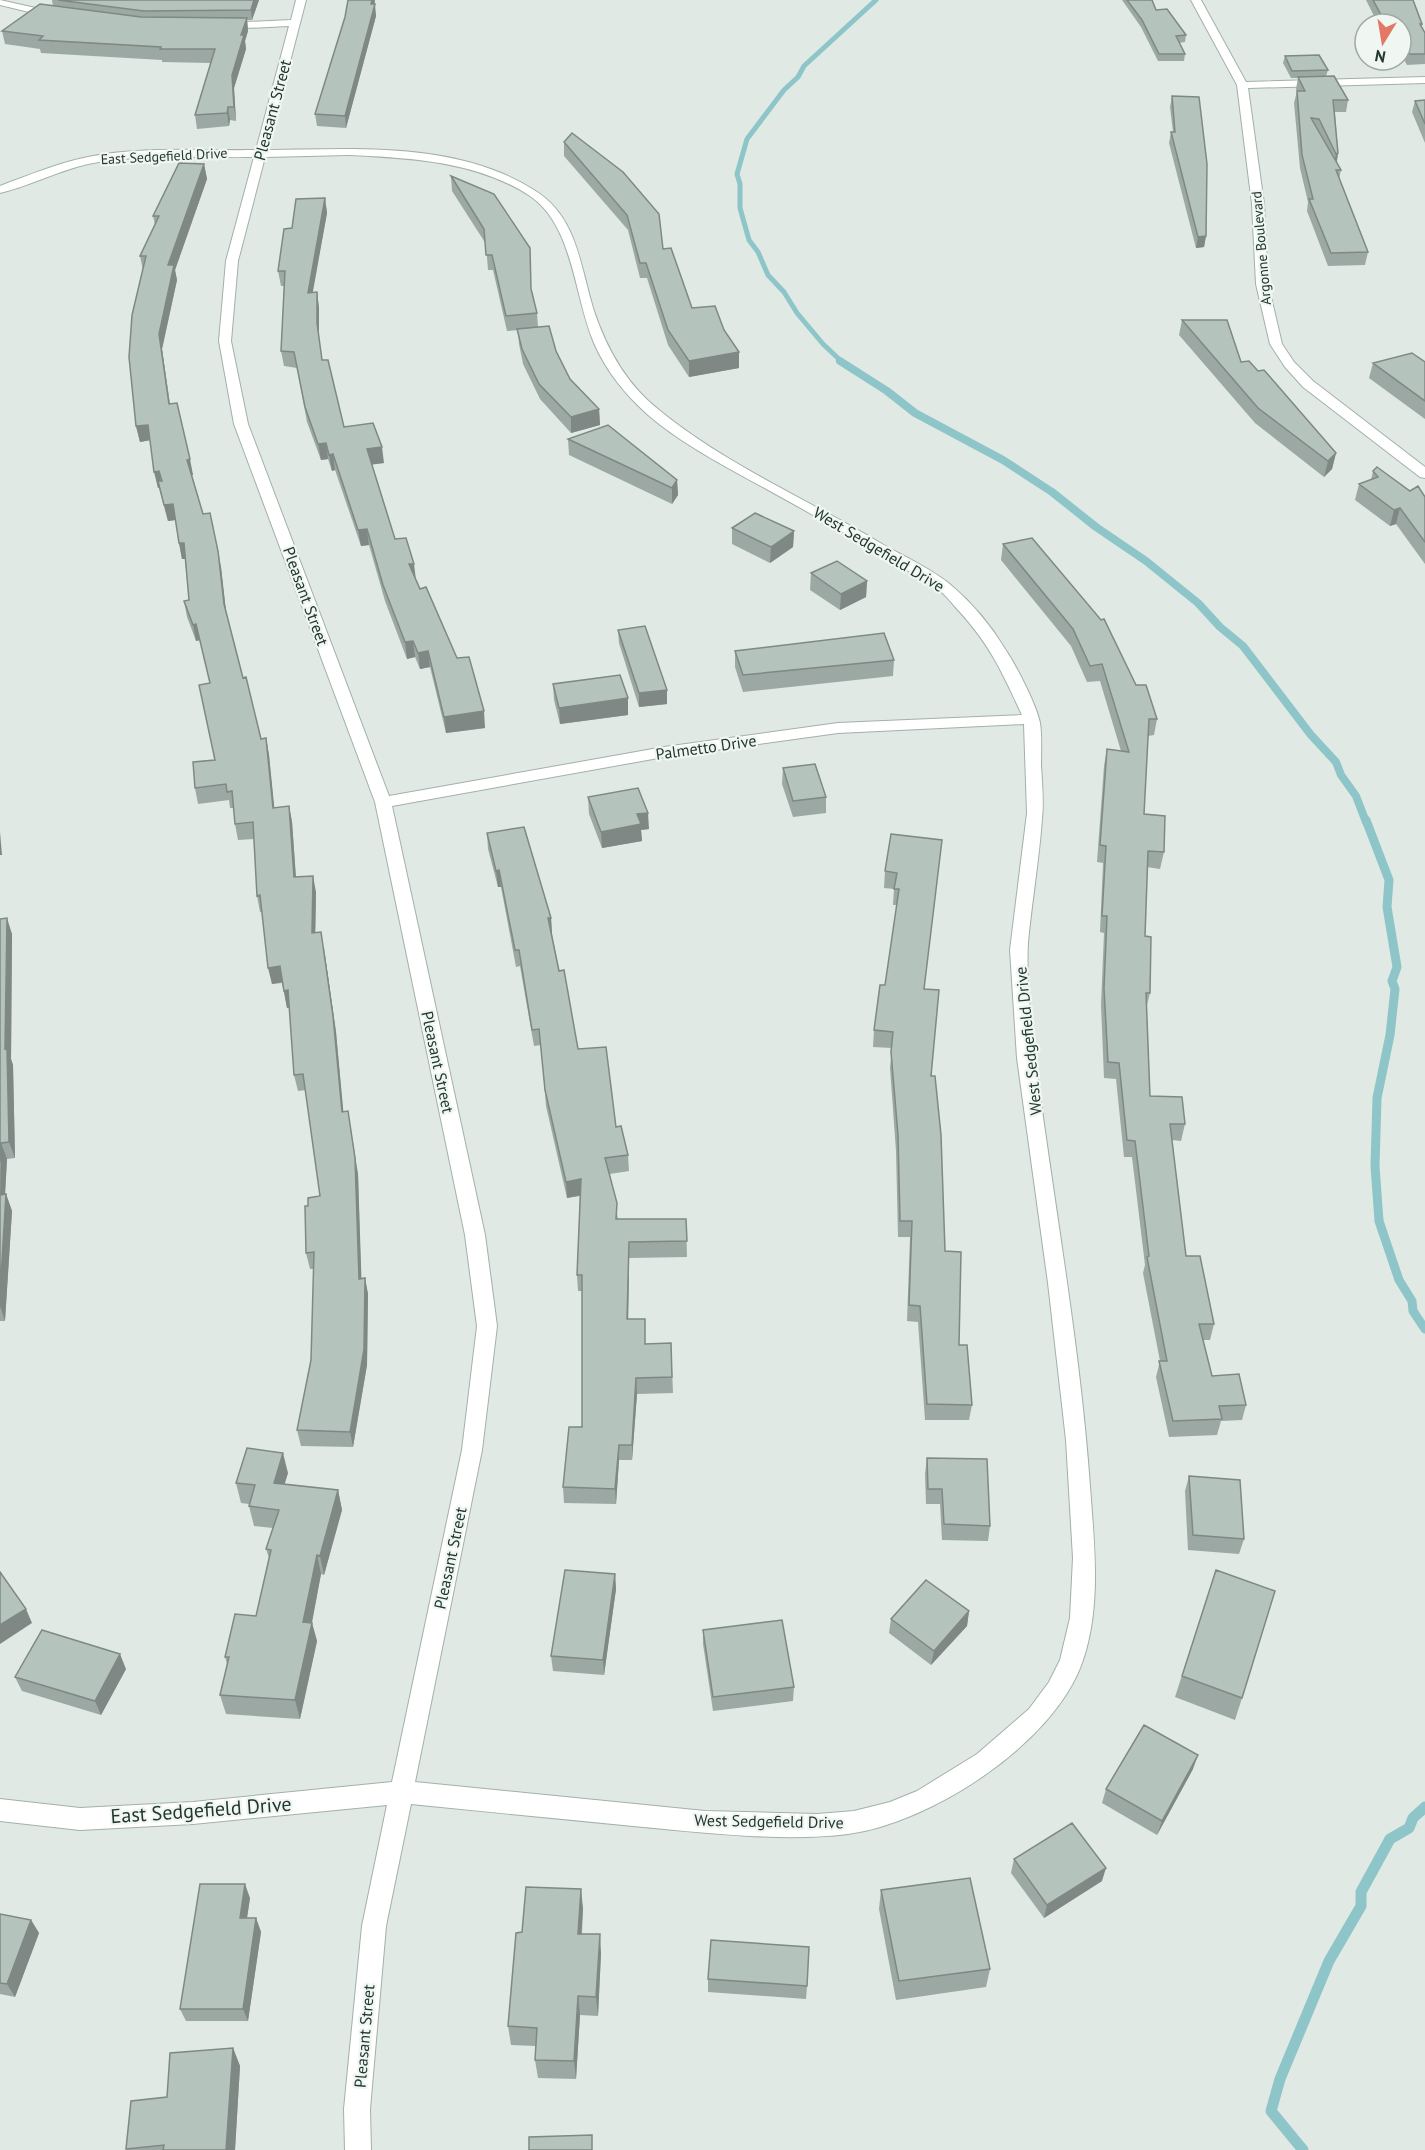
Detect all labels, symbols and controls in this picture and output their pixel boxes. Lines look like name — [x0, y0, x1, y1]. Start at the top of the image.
north arrow — [1353, 12, 1413, 72]
text: N — [1373, 46, 1387, 68]
street label: Pleasant Street — [249, 57, 295, 163]
street label: East Sedgefield Drive — [100, 144, 228, 168]
street label: Argonne Boulevard — [1247, 190, 1275, 306]
street label: West Sedgefield Drive — [810, 502, 948, 596]
street label: Pleasant Street — [279, 544, 333, 649]
street label: Palmetto Drive — [654, 730, 758, 764]
street label: West Sedgefield Drive — [1010, 966, 1046, 1116]
street label: Pleasant Street — [417, 1009, 459, 1115]
street label: Pleasant Street — [429, 1505, 471, 1611]
street label: East Sedgefield Drive — [110, 1791, 292, 1829]
street label: West Sedgefield Drive — [694, 1810, 844, 1832]
street label: Pleasant Street — [350, 1983, 379, 2089]

